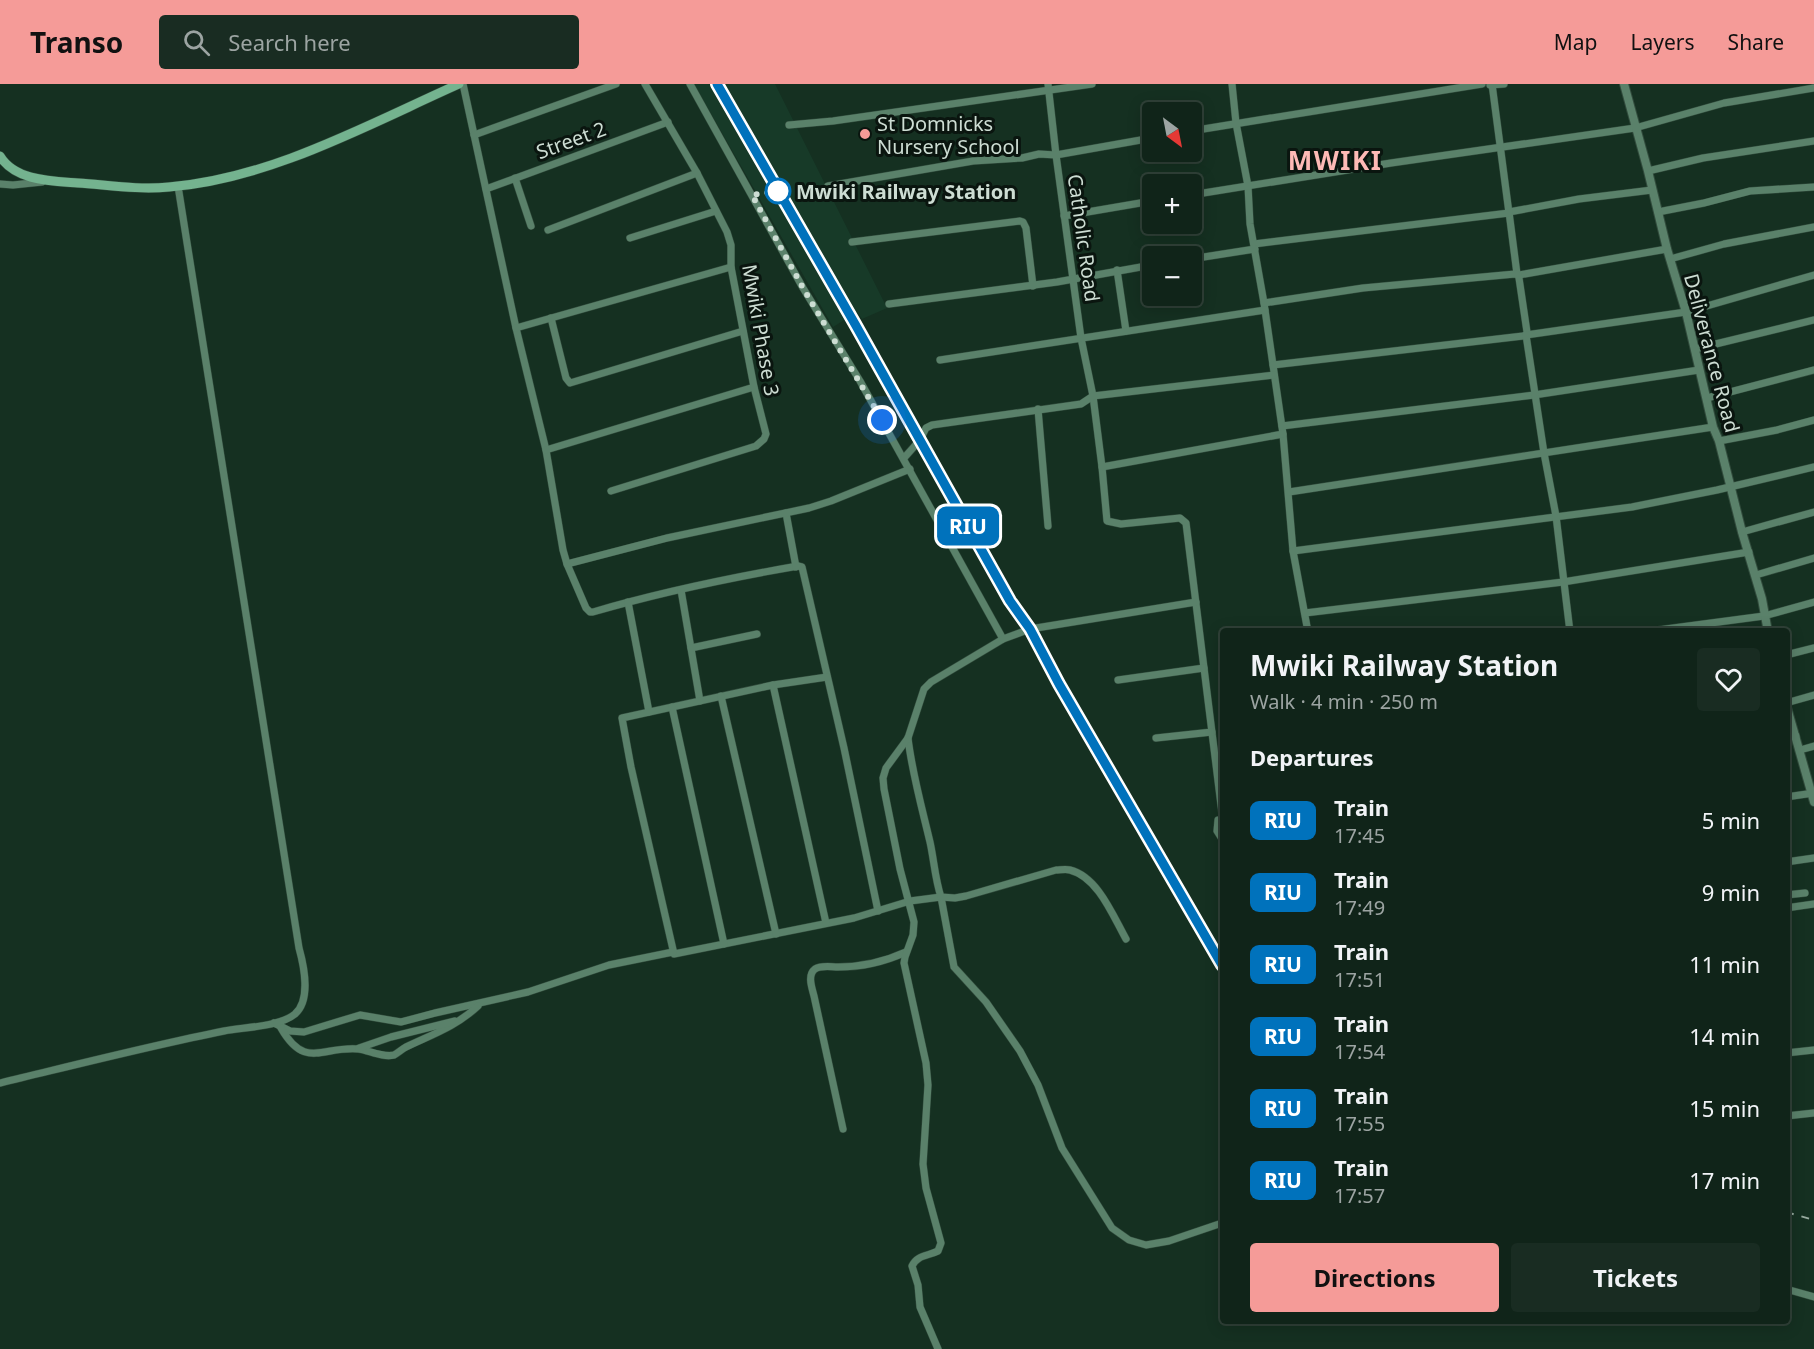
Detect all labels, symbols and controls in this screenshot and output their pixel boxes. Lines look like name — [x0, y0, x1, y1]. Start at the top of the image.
search box — [159, 15, 579, 69]
text: Transo — [30, 23, 123, 61]
icon: search — [180, 26, 213, 59]
text: Search here — [228, 27, 351, 57]
text: Map — [1554, 28, 1598, 56]
text: Layers — [1631, 28, 1695, 56]
text: Share — [1728, 28, 1784, 56]
north arrow — [1142, 102, 1202, 162]
map controls — [1142, 102, 1202, 306]
place label: St Domnicks Nursery School — [877, 110, 1020, 160]
street label: Street 2 — [532, 115, 610, 165]
marker: St Domnicks Nursery School — [858, 127, 872, 141]
district label: MWIKI — [1288, 142, 1382, 178]
street label: Catholic Road — [1062, 172, 1106, 304]
button: + — [1142, 174, 1202, 234]
marker: Mwiki Railway Station — [765, 178, 791, 204]
place label: Mwiki Railway Station — [796, 178, 1016, 205]
button: − — [1142, 246, 1202, 306]
street label: Mwiki Phase 3 — [736, 262, 786, 398]
street label: Deliverance Road — [1678, 271, 1746, 435]
your location — [867, 405, 897, 435]
line badge: RIU — [934, 506, 1002, 546]
text: RIU — [949, 512, 987, 540]
text: Mwiki Railway Station — [1250, 646, 1558, 684]
button: heart — [1697, 648, 1760, 711]
text: Walk · 4 min · 250 m — [1250, 688, 1438, 715]
text: Departures — [1250, 742, 1374, 772]
text: Train — [1334, 792, 1389, 822]
text: 5 min — [1702, 805, 1760, 835]
text: RIU — [1264, 806, 1302, 834]
text: 17:45 — [1334, 822, 1385, 849]
text: Train — [1334, 864, 1389, 894]
text: 9 min — [1702, 877, 1760, 907]
text: RIU — [1264, 878, 1302, 906]
text: 17:49 — [1334, 894, 1385, 921]
text: Train — [1334, 936, 1389, 966]
text: 11 min — [1689, 949, 1760, 979]
text: RIU — [1264, 950, 1302, 978]
text: 17:51 — [1334, 966, 1385, 993]
text: Train — [1334, 1008, 1389, 1038]
text: 14 min — [1689, 1021, 1760, 1051]
text: RIU — [1264, 1022, 1302, 1050]
text: 17:54 — [1334, 1038, 1385, 1065]
text: Train — [1334, 1080, 1389, 1110]
text: 15 min — [1689, 1093, 1760, 1123]
text: RIU — [1264, 1094, 1302, 1122]
text: 17:55 — [1334, 1110, 1385, 1137]
text: Train — [1334, 1152, 1389, 1182]
text: 17 min — [1689, 1165, 1760, 1195]
text: RIU — [1264, 1166, 1302, 1194]
text: 17:57 — [1334, 1182, 1385, 1209]
button: Directions — [1250, 1243, 1499, 1312]
button: Tickets — [1511, 1243, 1760, 1312]

